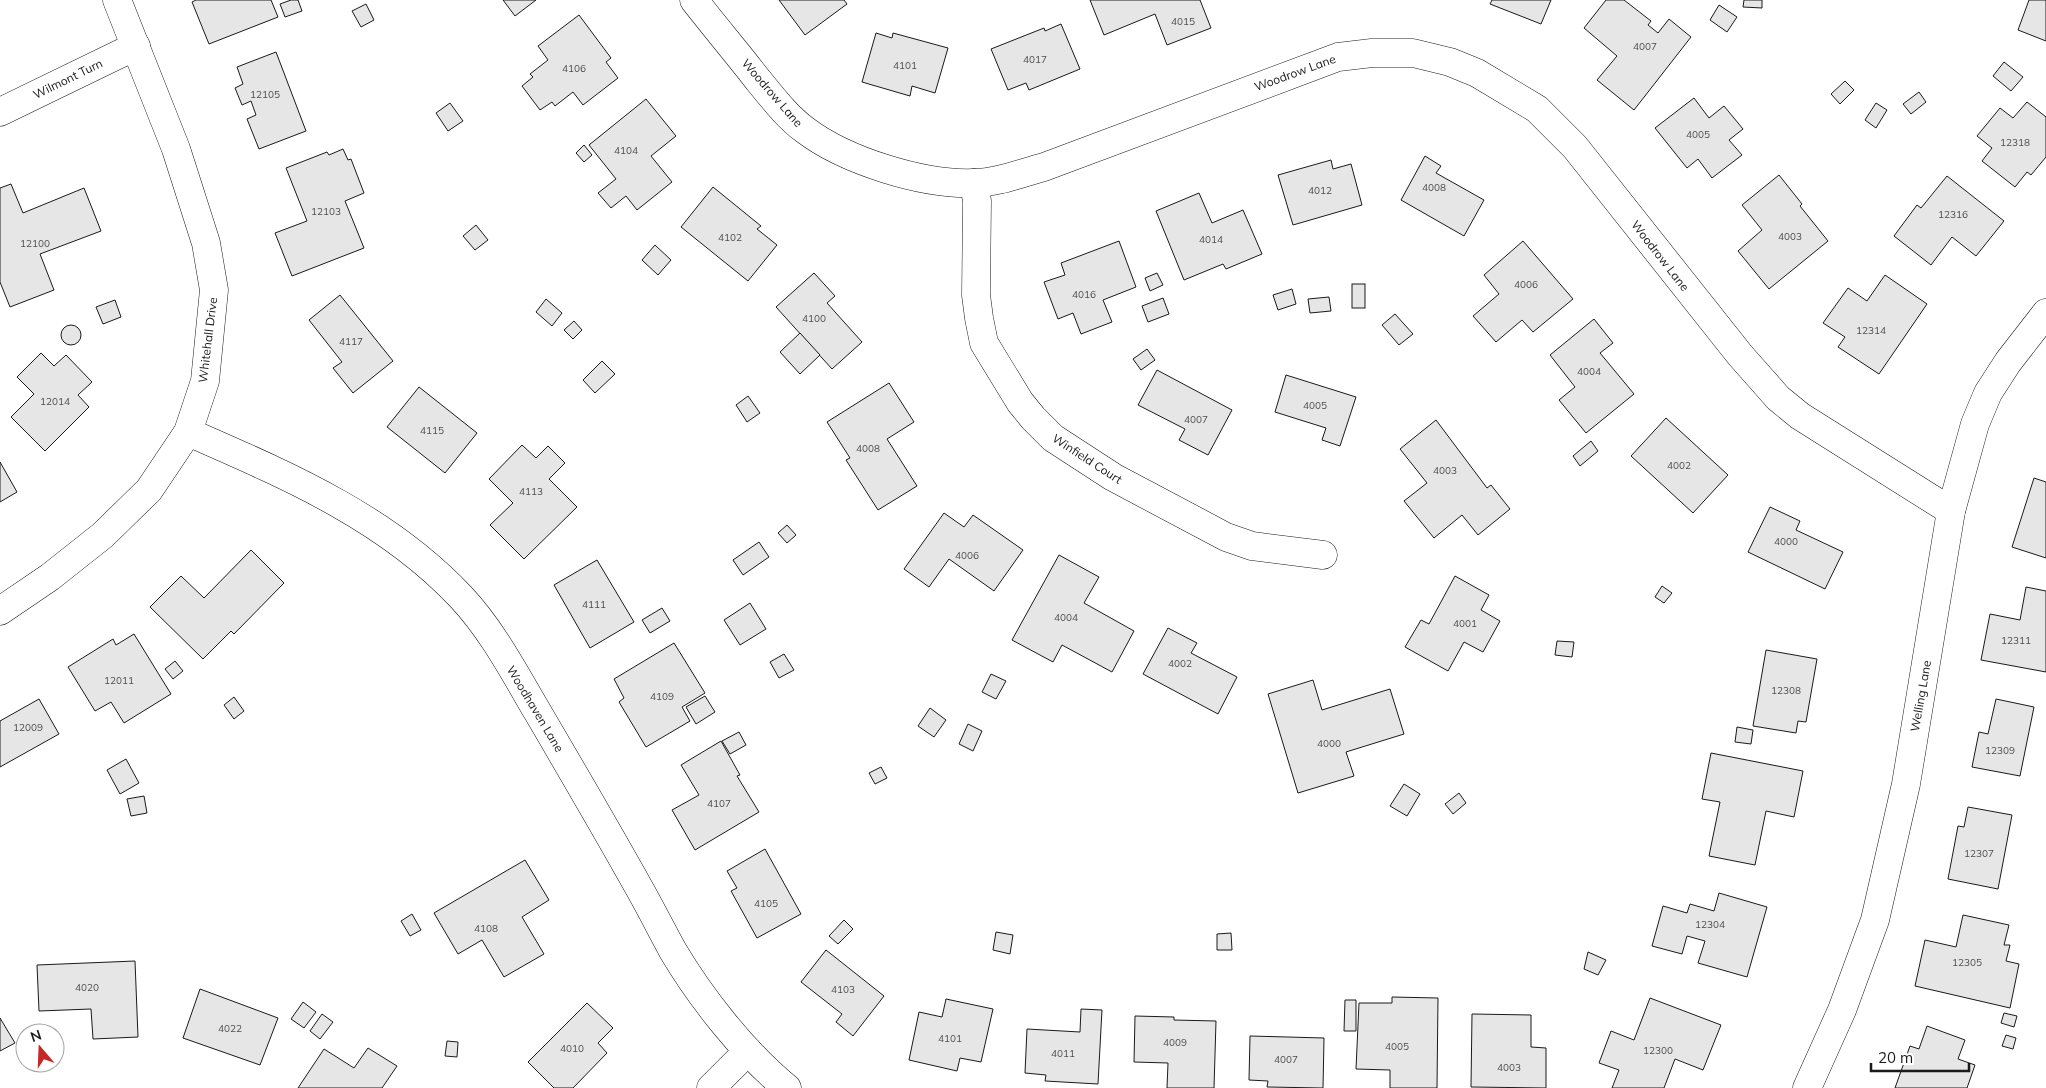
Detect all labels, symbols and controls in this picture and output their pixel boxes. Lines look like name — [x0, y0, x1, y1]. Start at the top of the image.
house number: 4015 — [1171, 15, 1195, 28]
house number: 4007 — [1633, 40, 1657, 53]
street label: Woodrow Lane — [1252, 51, 1338, 94]
house number: 4017 — [1023, 53, 1047, 66]
street label: Wilmont Turn — [31, 55, 105, 102]
street label: Woodrow Lane — [739, 56, 806, 130]
house number: 4101 — [893, 59, 917, 72]
house number: 4106 — [562, 62, 586, 75]
house number: 12105 — [250, 88, 280, 101]
house number: 4005 — [1686, 128, 1710, 141]
house number: 12318 — [2000, 136, 2030, 149]
house number: 4104 — [614, 144, 638, 157]
house number: 4008 — [1422, 181, 1446, 194]
house number: 4012 — [1308, 184, 1332, 197]
house number: 12103 — [311, 205, 341, 218]
house number: 12316 — [1938, 208, 1968, 221]
street label: Woodrow Lane — [1628, 217, 1693, 294]
house number: 4003 — [1778, 230, 1802, 243]
house number: 4102 — [718, 231, 742, 244]
house number: 4014 — [1199, 233, 1223, 246]
house number: 12100 — [20, 237, 50, 250]
house number: 4006 — [1514, 278, 1538, 291]
house number: 4016 — [1072, 288, 1096, 301]
street label: Whitehall Drive — [195, 296, 220, 384]
house number: 4100 — [802, 312, 826, 325]
house number: 12314 — [1856, 324, 1886, 337]
house number: 4117 — [339, 335, 363, 348]
house number: 4004 — [1577, 365, 1601, 378]
house number: 12014 — [40, 395, 70, 408]
house number: 4005 — [1303, 399, 1327, 412]
house number: 4007 — [1184, 413, 1208, 426]
house number: 4115 — [420, 424, 444, 437]
street label: Winfield Court — [1050, 430, 1125, 487]
house number: 4008 — [856, 442, 880, 455]
house number: 4002 — [1667, 459, 1691, 472]
house number: 4003 — [1433, 464, 1457, 477]
house number: 4113 — [519, 485, 543, 498]
house number: 4000 — [1774, 535, 1798, 548]
house number: 4006 — [955, 549, 979, 562]
house number: 4111 — [582, 598, 606, 611]
house number: 4004 — [1054, 611, 1078, 624]
house number: 4001 — [1453, 617, 1477, 630]
house number: 12311 — [2001, 634, 2031, 647]
house number: 4002 — [1168, 657, 1192, 670]
street label: Welling Lane — [1907, 659, 1934, 733]
street label: Woodhaven Lane — [504, 663, 567, 755]
house number: 12011 — [104, 674, 134, 687]
house number: 12308 — [1771, 684, 1801, 697]
house number: 4109 — [650, 690, 674, 703]
house number: 12009 — [13, 721, 43, 734]
house number: 4000 — [1317, 737, 1341, 750]
house number: 12309 — [1985, 744, 2015, 757]
house number: 4107 — [707, 797, 731, 810]
house number: 12307 — [1964, 847, 1994, 860]
house number: 4105 — [754, 897, 778, 910]
house number: 12304 — [1695, 918, 1725, 931]
house number: 4108 — [474, 922, 498, 935]
house number: 12305 — [1952, 956, 1982, 969]
house number: 4020 — [75, 981, 99, 994]
house number: 4103 — [831, 983, 855, 996]
house number: 4022 — [218, 1022, 242, 1035]
north arrow — [15, 1023, 65, 1073]
text: N — [28, 1025, 44, 1046]
house number: 4101 — [938, 1032, 962, 1045]
house number: 4009 — [1163, 1036, 1187, 1049]
house number: 4005 — [1385, 1040, 1409, 1053]
scale bar — [1871, 1040, 1968, 1072]
house number: 4010 — [560, 1042, 584, 1055]
house number: 12300 — [1643, 1044, 1673, 1057]
house number: 4011 — [1051, 1047, 1075, 1060]
text: 20 m — [1878, 1048, 1913, 1067]
house number: 4007 — [1274, 1053, 1298, 1066]
house number: 4003 — [1497, 1061, 1521, 1074]

